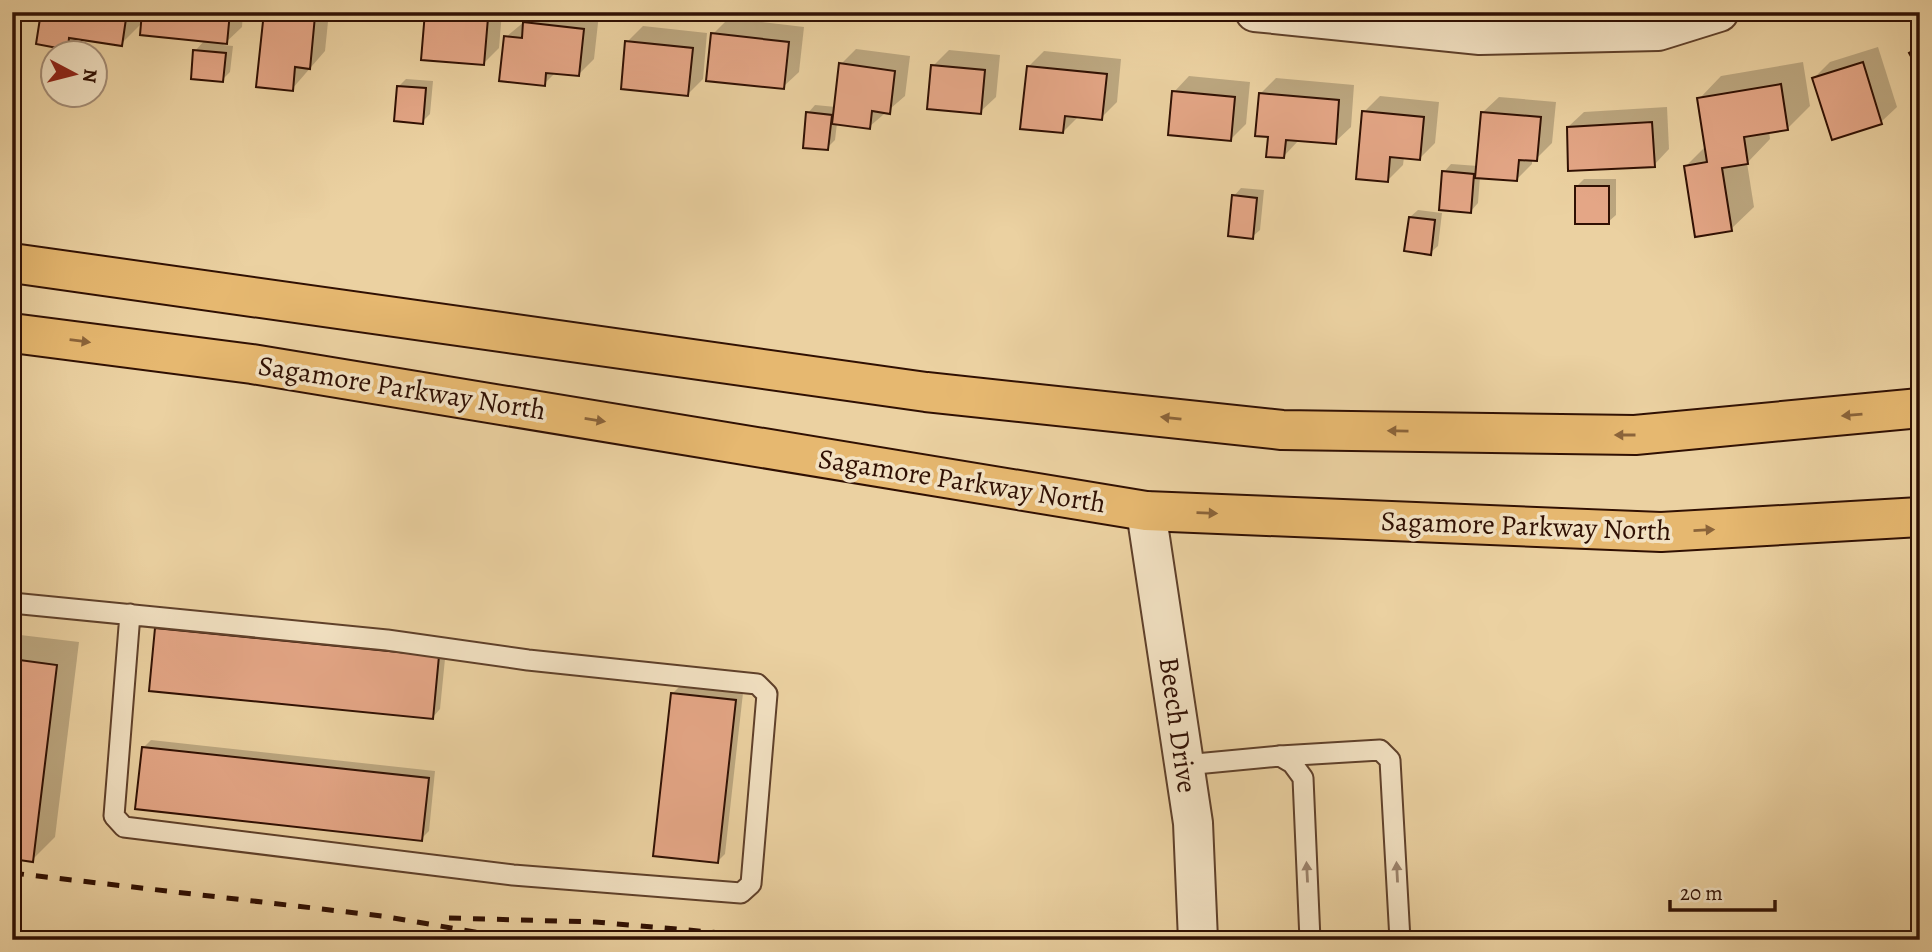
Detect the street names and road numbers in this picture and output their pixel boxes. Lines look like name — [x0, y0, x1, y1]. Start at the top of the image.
street label: Sagamore Parkway North — [255, 346, 549, 430]
street label: Sagamore Parkway North — [815, 439, 1109, 523]
street label: Sagamore Parkway North — [1380, 502, 1672, 550]
street label: Beech Drive — [1150, 655, 1206, 795]

